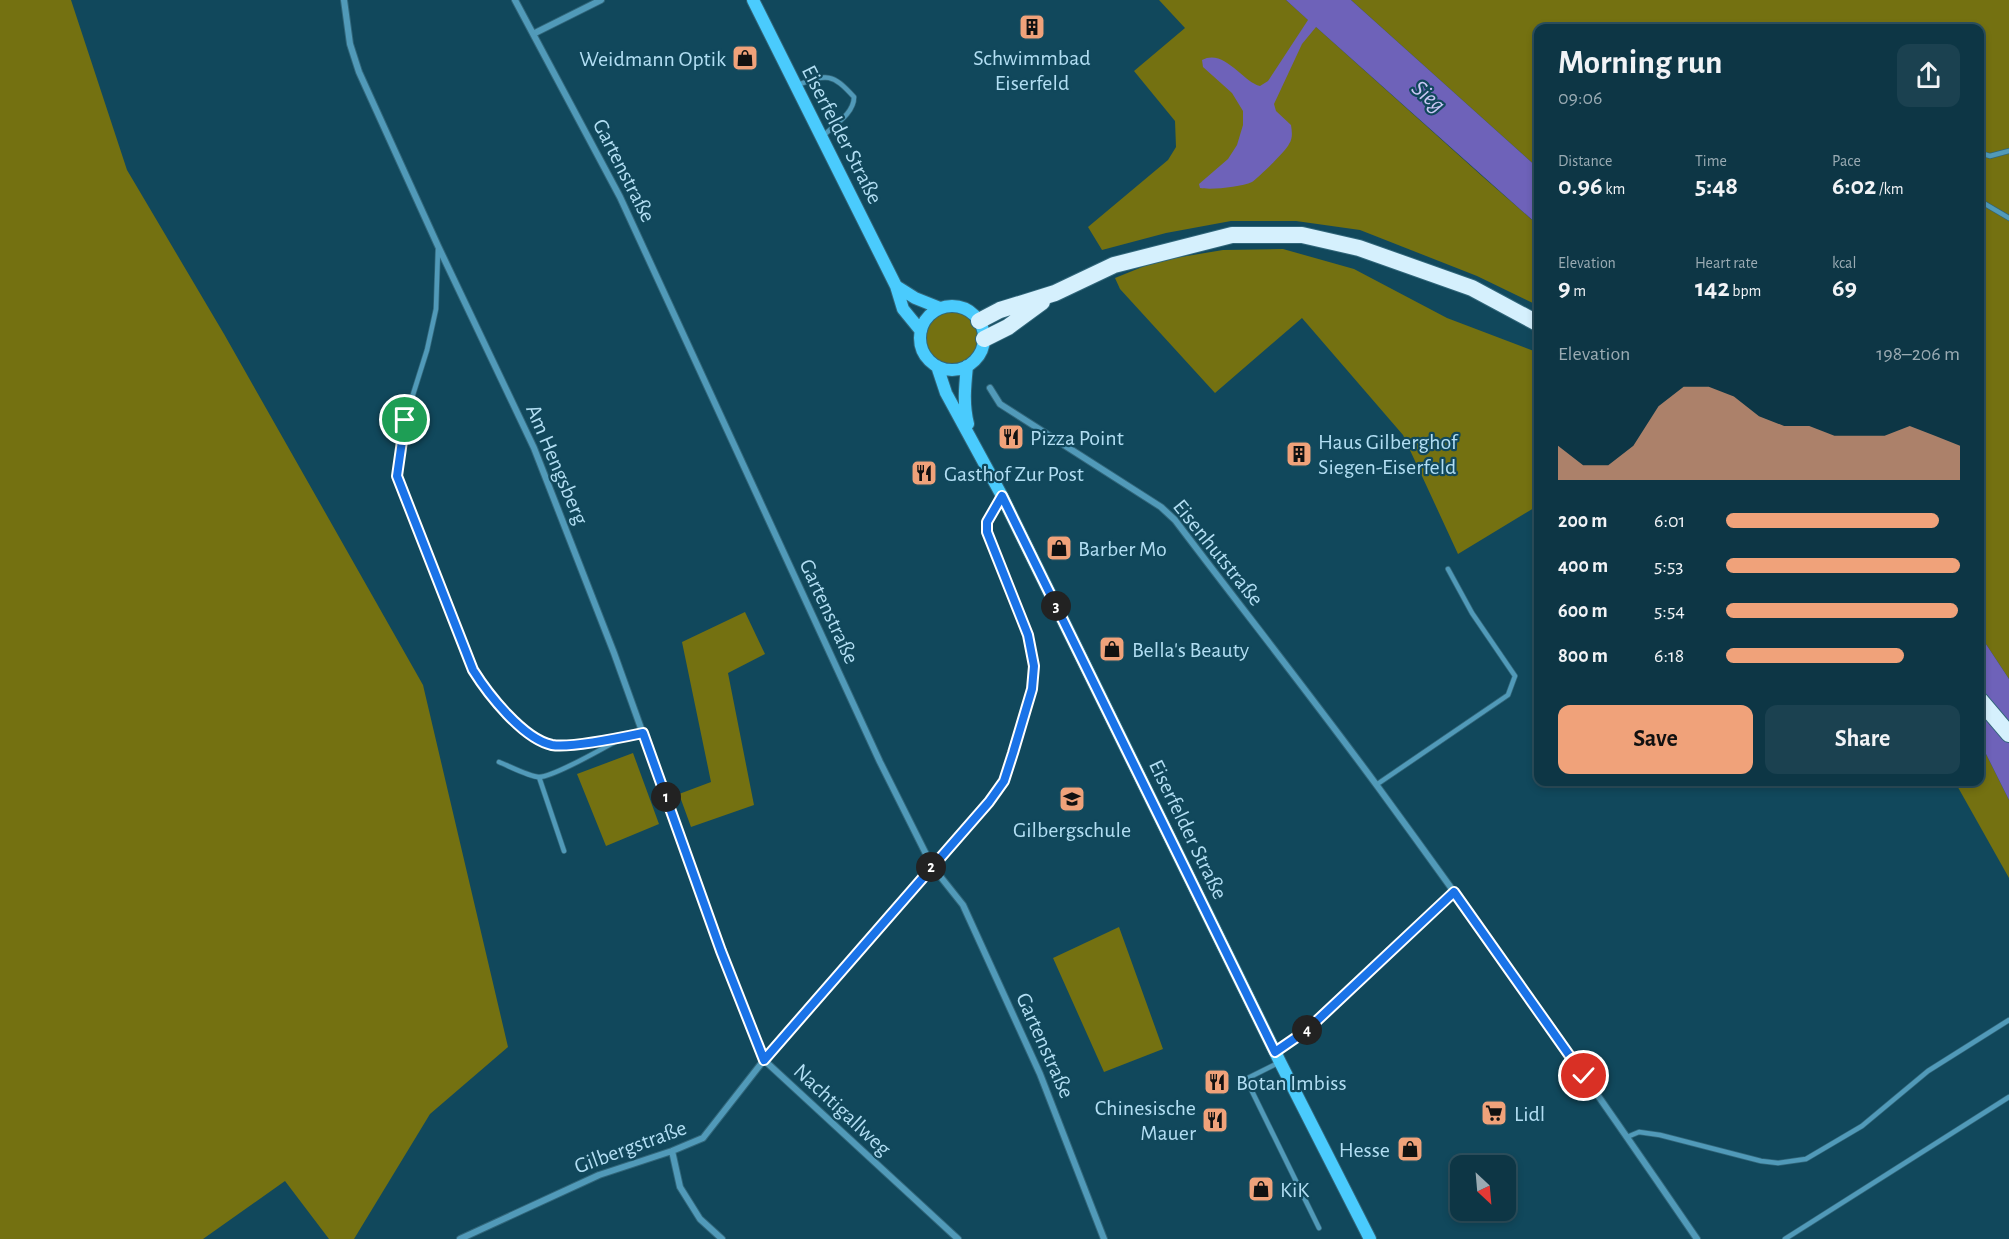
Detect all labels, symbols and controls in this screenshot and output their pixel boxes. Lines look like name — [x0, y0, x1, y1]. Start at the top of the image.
building icon: Schwimmbad Eiserfeld — [1017, 12, 1047, 42]
shop icon: Weidmann Optik — [730, 43, 760, 73]
button: share — [1897, 44, 1960, 107]
place label: Schwimmbad Eiserfeld — [973, 47, 1091, 94]
text: Morning run — [1558, 47, 1722, 80]
place label: Weidmann Optik — [579, 48, 726, 70]
street label: Eiserfelder Straße — [798, 62, 886, 207]
water label: Sieg — [1407, 76, 1450, 118]
text: 09:06 — [1558, 88, 1603, 108]
street label: Gartenstraße — [589, 115, 660, 226]
text: Distance — [1558, 153, 1612, 169]
text: Time — [1695, 153, 1727, 169]
text: Pace — [1832, 153, 1861, 169]
text: 0.96 — [1558, 173, 1603, 199]
text: 5:48 — [1695, 173, 1738, 199]
text: 6:02 — [1832, 173, 1876, 199]
text: km — [1603, 181, 1625, 197]
text: /km — [1876, 181, 1904, 197]
text: Elevation — [1558, 255, 1616, 271]
text: Heart rate — [1695, 255, 1758, 271]
text: kcal — [1832, 255, 1856, 271]
text: 9 — [1558, 275, 1571, 301]
text: 142 — [1695, 275, 1730, 301]
text: 69 — [1832, 275, 1857, 301]
text: m — [1571, 283, 1586, 299]
text: bpm — [1730, 283, 1761, 299]
text: Elevation — [1558, 344, 1630, 364]
text: 198–206 m — [1876, 344, 1960, 364]
pin — [379, 394, 430, 445]
street label: Am Hengsberg — [522, 401, 592, 528]
icon: arrive — [388, 403, 421, 436]
restaurant icon: Pizza Point — [996, 422, 1026, 452]
place label: Pizza Point — [1030, 427, 1124, 449]
place label: Haus Gilberghof Siegen-Eiserfeld — [1318, 431, 1459, 478]
building icon: Haus Gilberghof Siegen-Eiserfeld — [1284, 439, 1314, 469]
restaurant icon: Gasthof Zur Post — [909, 458, 939, 488]
place label: Gasthof Zur Post — [944, 463, 1084, 485]
street label: Eisenhutstraße — [1169, 495, 1268, 610]
text: 200 m — [1558, 511, 1607, 531]
text: 6:01 — [1654, 511, 1685, 531]
shop icon: Barber Mo — [1044, 533, 1074, 563]
place label: Barber Mo — [1078, 538, 1167, 560]
street label: Gartenstraße — [795, 556, 863, 667]
text: 400 m — [1558, 556, 1608, 576]
text: 5:53 — [1654, 556, 1684, 576]
pin: 3 — [1041, 591, 1071, 621]
text: 3 — [1053, 598, 1059, 614]
text: 600 m — [1558, 601, 1608, 621]
text: 5:54 — [1654, 601, 1685, 621]
shop icon: Bella's Beauty — [1097, 634, 1127, 664]
place label: Bella's Beauty — [1132, 639, 1250, 661]
text: 800 m — [1558, 646, 1608, 666]
text: 6:18 — [1654, 646, 1684, 666]
button: Save — [1558, 705, 1753, 774]
button: Share — [1765, 705, 1960, 774]
street label: Eiserfelder Straße — [1145, 756, 1231, 903]
pin: 1 — [651, 782, 681, 812]
school or university icon: Gilbergschule — [1057, 784, 1087, 814]
text: 1 — [663, 789, 669, 805]
place label: Gilbergschule — [1013, 819, 1131, 841]
pin: 2 — [916, 852, 946, 882]
text: 2 — [927, 859, 935, 875]
street label: Gartenstraße — [1012, 989, 1078, 1101]
pin: 4 — [1292, 1015, 1322, 1045]
text: 4 — [1303, 1022, 1311, 1038]
pin — [1558, 1050, 1609, 1101]
icon: check — [1567, 1059, 1600, 1092]
street label: Nachtigallweg — [790, 1060, 895, 1160]
restaurant icon: Botan Imbiss — [1202, 1067, 1232, 1097]
place label: Botan Imbiss — [1236, 1072, 1347, 1094]
place label: Chinesische Mauer — [1095, 1097, 1196, 1144]
supermarket icon: Lidl — [1479, 1098, 1509, 1128]
place label: Lidl — [1514, 1103, 1545, 1125]
restaurant icon: Chinesische Mauer — [1200, 1105, 1230, 1135]
street label: Gilbergstraße — [571, 1116, 689, 1177]
shop icon: Hesse — [1395, 1134, 1425, 1164]
place label: Hesse — [1339, 1139, 1390, 1161]
north arrow — [1450, 1155, 1516, 1221]
map controls — [1450, 1155, 1516, 1221]
shop icon: KiK — [1246, 1174, 1276, 1204]
place label: KiK — [1280, 1179, 1310, 1201]

